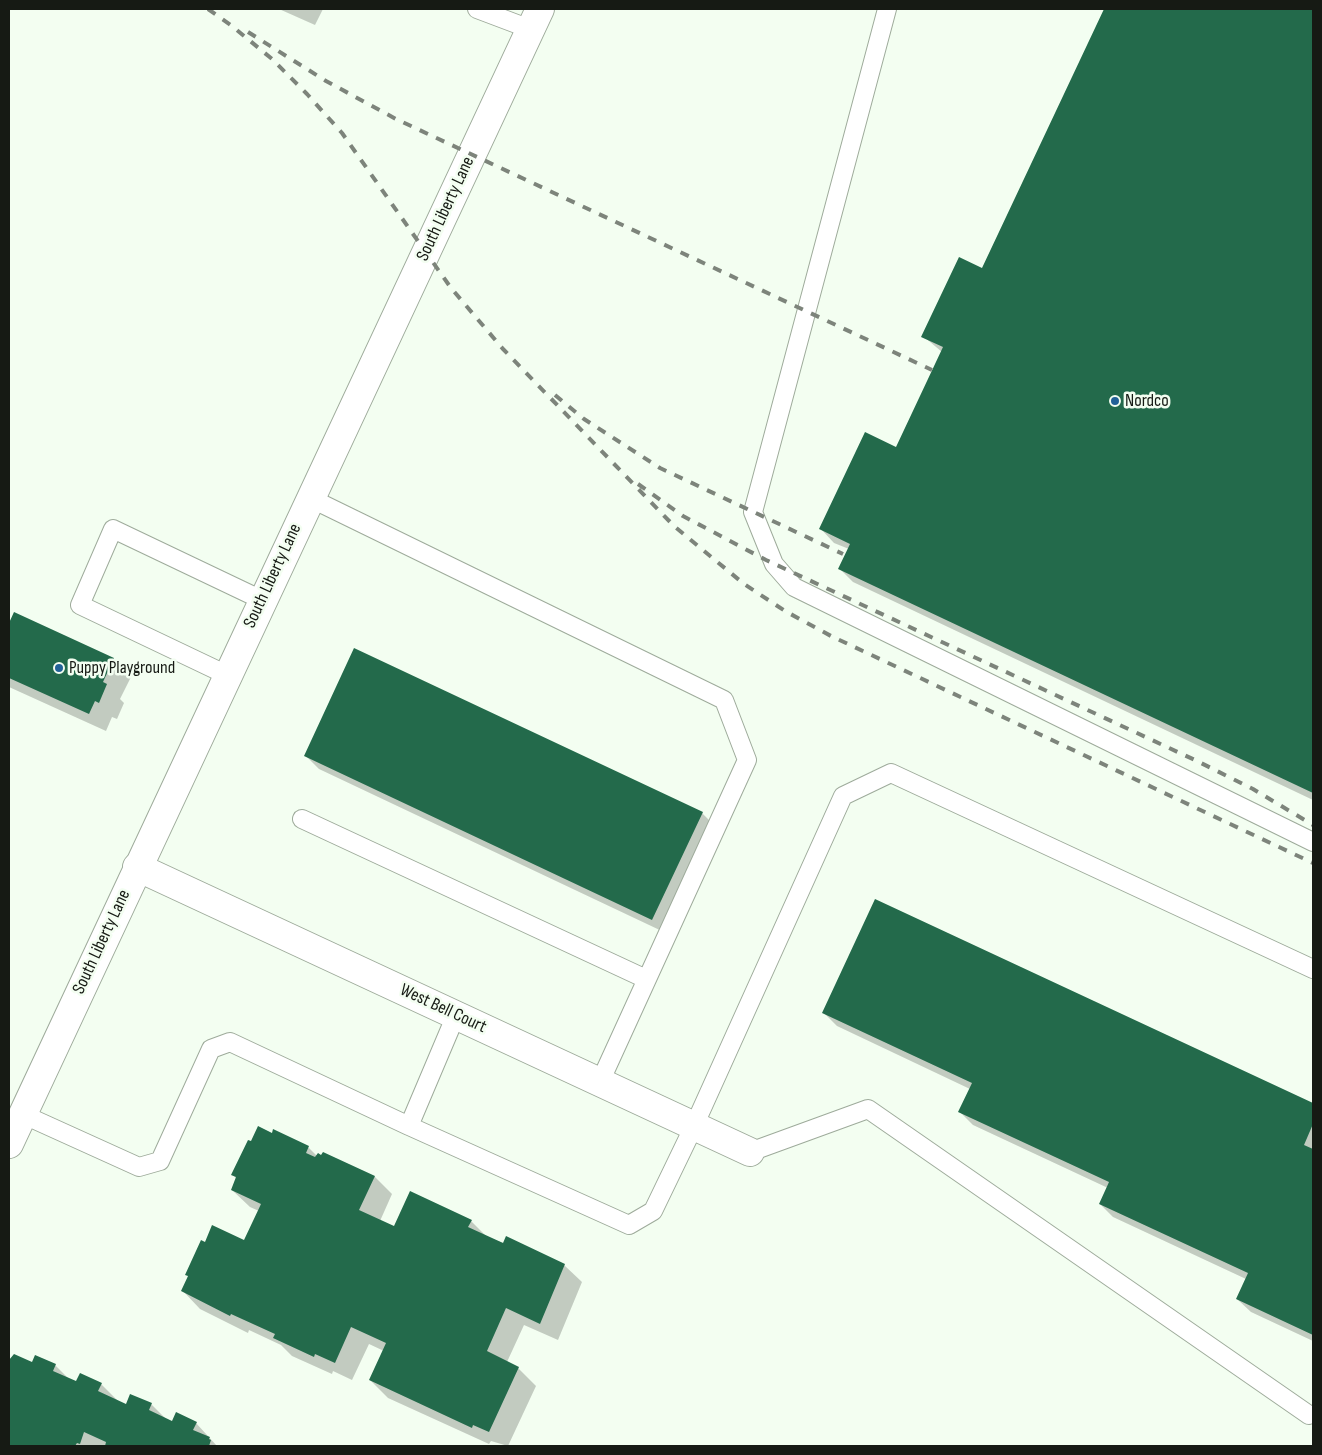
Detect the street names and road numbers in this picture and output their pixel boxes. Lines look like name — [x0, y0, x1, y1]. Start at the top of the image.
street label: South Liberty Lane — [412, 153, 480, 265]
street label: South Liberty Lane — [239, 520, 307, 632]
street label: South Liberty Lane — [68, 886, 136, 998]
street label: West Bell Court — [396, 980, 490, 1038]

